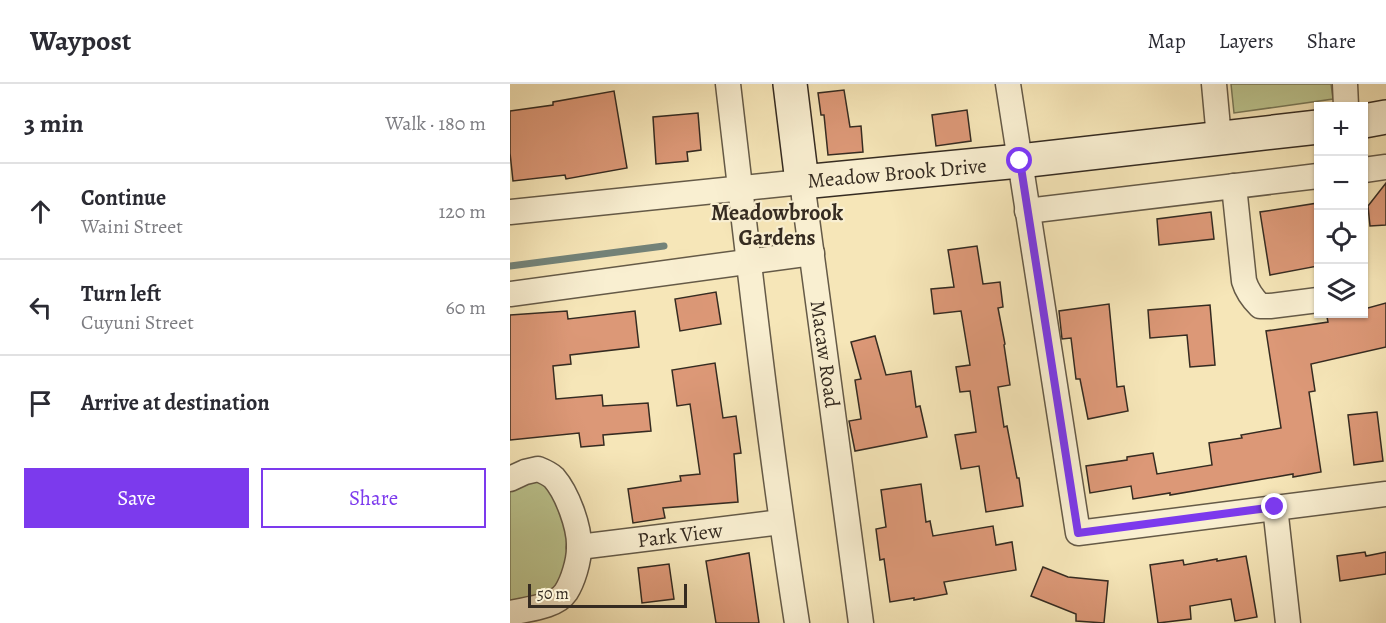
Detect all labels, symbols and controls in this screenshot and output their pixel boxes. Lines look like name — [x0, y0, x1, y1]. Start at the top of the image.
text: Waypost — [30, 22, 131, 60]
text: Map — [1147, 27, 1186, 55]
text: Layers — [1219, 27, 1274, 55]
text: Share — [1307, 27, 1356, 55]
map controls — [1314, 102, 1368, 318]
button: + — [1314, 102, 1368, 156]
text: 3 min — [24, 106, 84, 141]
text: Walk · 180 m — [385, 110, 486, 137]
route start — [1006, 147, 1032, 173]
street label: Meadow Brook Drive — [806, 151, 988, 195]
button: − — [1314, 156, 1368, 210]
text: Continue — [81, 183, 166, 213]
icon: ahead — [24, 195, 57, 228]
text: 120 m — [438, 198, 486, 225]
district label: Meadowbrook Gardens — [711, 198, 844, 253]
button: locate — [1314, 210, 1368, 264]
text: Waini Street — [81, 213, 183, 240]
button: layers — [1314, 264, 1368, 318]
text: Turn left — [81, 279, 161, 309]
icon: left — [24, 291, 57, 324]
text: 60 m — [446, 294, 486, 321]
street label: Macaw Road — [804, 299, 846, 410]
text: Cuyuni Street — [81, 309, 194, 336]
icon: arrive — [24, 387, 57, 420]
text: Arrive at destination — [81, 388, 270, 418]
button: Save — [24, 468, 249, 528]
button: Share — [261, 468, 486, 528]
route end — [1261, 493, 1287, 519]
street label: Park View — [636, 516, 724, 554]
scale bar — [528, 581, 687, 608]
text: 50 m — [537, 583, 569, 605]

